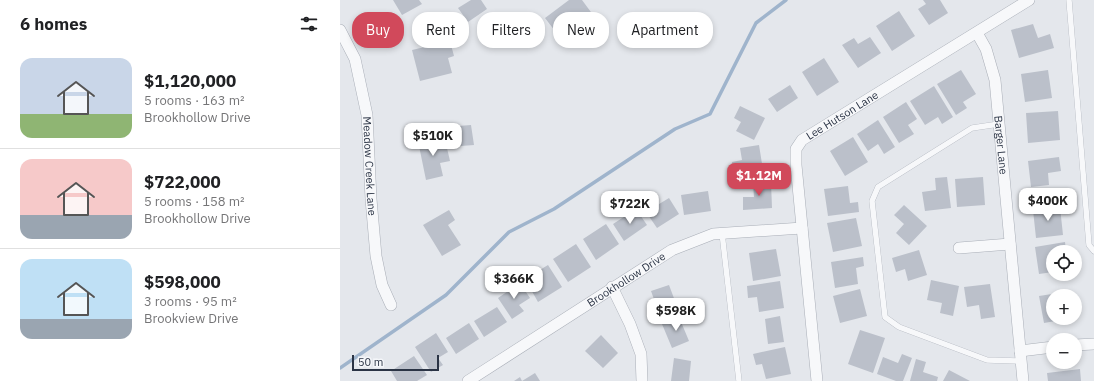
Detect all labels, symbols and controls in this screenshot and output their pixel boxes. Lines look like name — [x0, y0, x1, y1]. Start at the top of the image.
chip: Buy — [352, 12, 404, 48]
chip: Rent — [412, 12, 469, 48]
chip: Filters — [477, 12, 545, 48]
chip: New — [553, 12, 609, 48]
chip: Apartment — [617, 12, 713, 48]
text: 6 homes — [20, 13, 87, 35]
icon: filters — [298, 13, 320, 35]
text: $1,120,000 — [144, 70, 236, 92]
icon: home — [52, 74, 100, 122]
street label: Lee Hutson Lane — [804, 88, 881, 143]
text: 5 rooms · 163 m² — [144, 92, 245, 109]
text: Brookhollow Drive — [144, 109, 251, 126]
street label: Barger Lane — [991, 115, 1011, 175]
street label: Meadow Creek Lane — [360, 116, 379, 216]
pin: $510K — [405, 123, 461, 157]
text: $510K — [413, 127, 453, 144]
pin: $1.12M — [726, 163, 792, 197]
text: $1.12M — [736, 167, 782, 184]
text: $722,000 — [144, 171, 221, 193]
icon: home — [52, 175, 100, 223]
pin: $400K — [1020, 188, 1076, 222]
pin: $722K — [602, 191, 658, 225]
text: $400K — [1028, 192, 1068, 209]
text: 5 rooms · 158 m² — [144, 193, 245, 210]
text: $722K — [610, 195, 650, 212]
text: Brookhollow Drive — [144, 210, 251, 227]
map controls — [1046, 245, 1082, 369]
button: locate — [1046, 245, 1082, 281]
street label: Brookhollow Drive — [584, 249, 668, 310]
pin: $366K — [486, 266, 542, 300]
text: $366K — [494, 270, 534, 287]
text: $598,000 — [144, 271, 221, 293]
icon: home — [52, 275, 100, 323]
button: + — [1046, 289, 1082, 325]
text: 3 rooms · 95 m² — [144, 293, 237, 310]
pin: $598K — [648, 298, 704, 332]
text: $598K — [656, 302, 696, 319]
text: Brookview Drive — [144, 310, 238, 327]
button: − — [1046, 333, 1082, 369]
scale bar — [352, 353, 439, 372]
text: 50 m — [358, 355, 383, 369]

